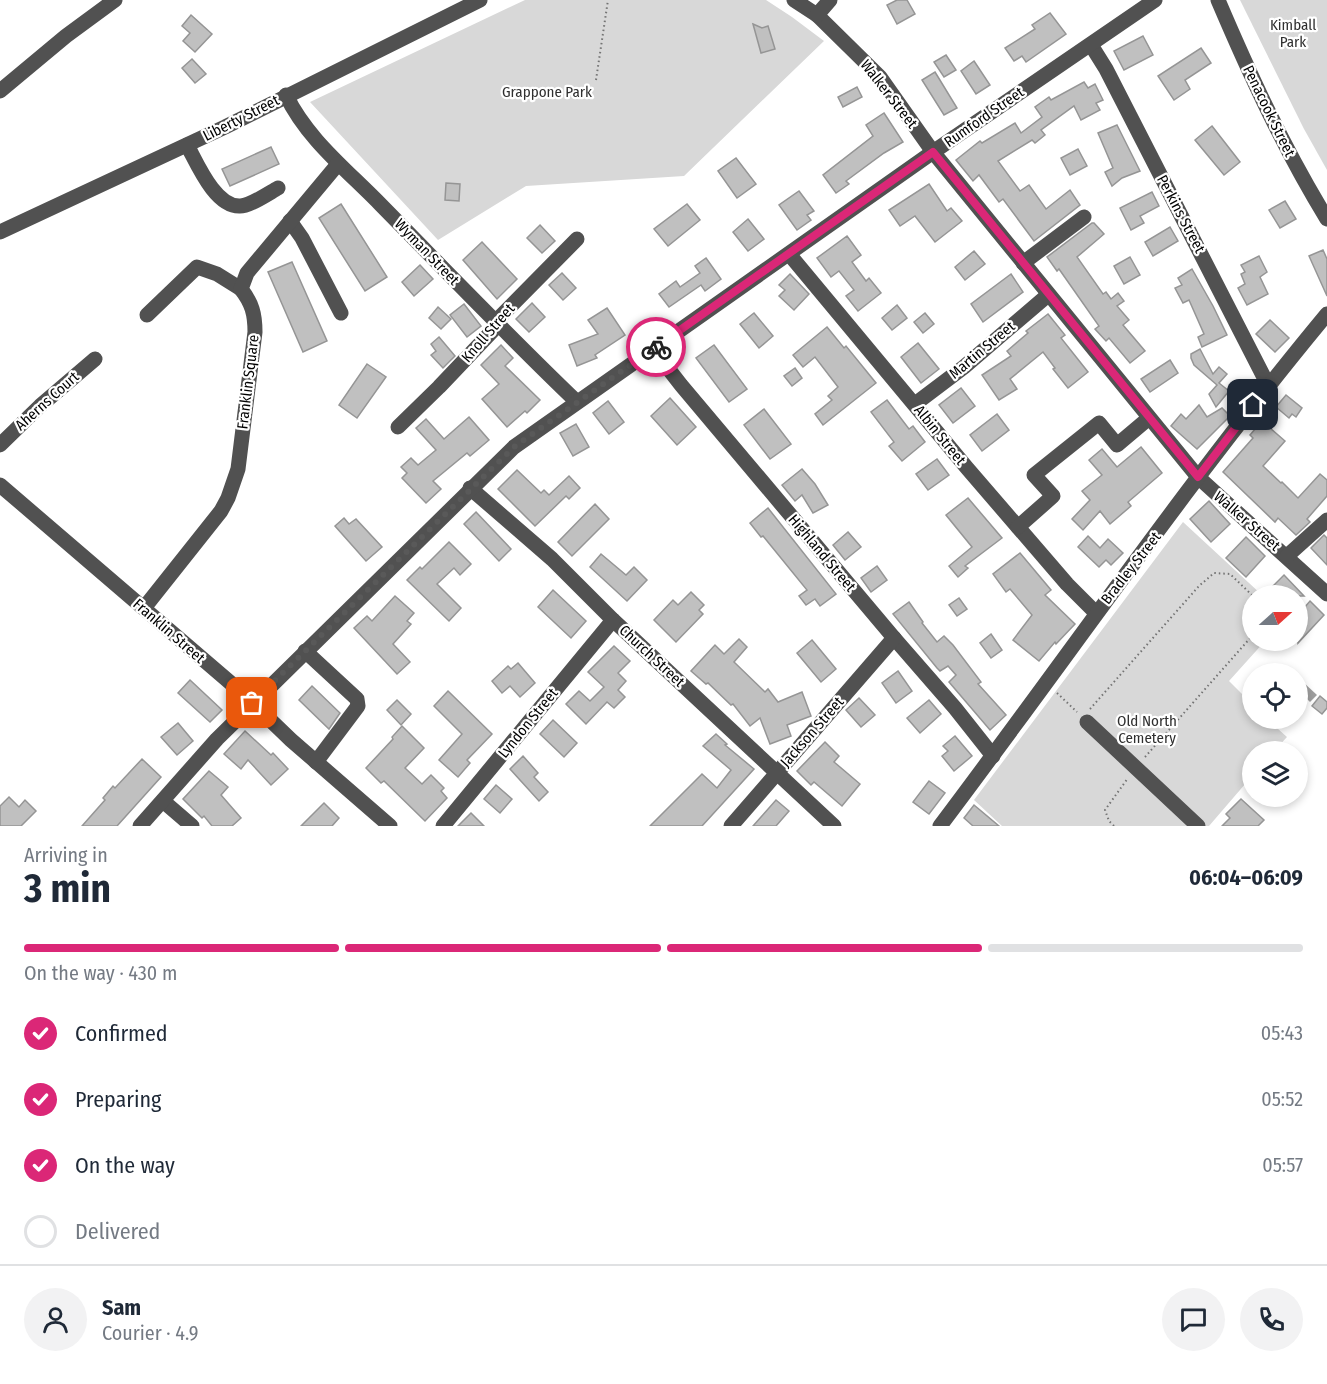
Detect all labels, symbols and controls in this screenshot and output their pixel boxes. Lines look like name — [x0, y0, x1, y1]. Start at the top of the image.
park label: Kimball Park — [1270, 16, 1316, 51]
street label: Walker Street — [857, 56, 921, 132]
street label: Penacook Street — [1239, 62, 1299, 160]
park label: Grappone Park — [502, 83, 592, 101]
street label: Rumford Street — [941, 83, 1027, 151]
street label: Liberty Street — [200, 91, 282, 145]
street label: Perkins Street — [1153, 172, 1209, 256]
street label: Wyman Street — [391, 215, 463, 289]
street label: Knoll Street — [458, 300, 518, 366]
courier — [626, 317, 686, 377]
street label: Martin Street — [945, 317, 1019, 383]
icon: bike — [640, 331, 673, 364]
street label: Franklin Square — [233, 334, 263, 430]
street label: Aherns Court — [11, 368, 83, 434]
pin — [1227, 379, 1278, 430]
icon: home — [1236, 388, 1269, 421]
street label: Albin Street — [910, 401, 970, 469]
street label: Walker Street — [1210, 487, 1284, 555]
street label: Highland Street — [784, 511, 860, 595]
street label: Bradley Street — [1097, 528, 1165, 608]
north arrow — [1242, 585, 1308, 651]
map controls — [1242, 585, 1308, 807]
street label: Franklin Street — [129, 595, 209, 667]
street label: Church Street — [616, 621, 688, 691]
button: locate — [1242, 663, 1308, 729]
pin — [226, 677, 277, 728]
street label: Lyndon Street — [494, 684, 562, 762]
icon: bag — [235, 686, 268, 719]
street label: Jackson Street — [777, 693, 848, 771]
park label: Old North Cemetery — [1117, 712, 1177, 747]
button: layers — [1242, 741, 1308, 807]
text: Arriving in — [24, 843, 108, 867]
text: 06:04–06:09 — [1189, 864, 1303, 891]
text: 3 min — [24, 866, 111, 912]
text: On the way · 430 m — [24, 961, 177, 985]
icon: check — [24, 1017, 57, 1050]
text: Confirmed — [75, 1020, 168, 1047]
text: 05:43 — [1261, 1021, 1303, 1045]
icon: check — [24, 1083, 57, 1116]
text: Preparing — [75, 1086, 161, 1113]
text: 05:52 — [1261, 1087, 1303, 1111]
icon: check — [24, 1149, 57, 1182]
text: On the way — [75, 1152, 175, 1179]
text: 05:57 — [1262, 1153, 1303, 1177]
text: Delivered — [75, 1218, 160, 1245]
button: person — [24, 1288, 87, 1351]
button: chat — [1162, 1288, 1225, 1351]
button: phone — [1240, 1288, 1303, 1351]
text: Sam — [102, 1294, 141, 1321]
text: Courier · 4.9 — [102, 1321, 198, 1345]

